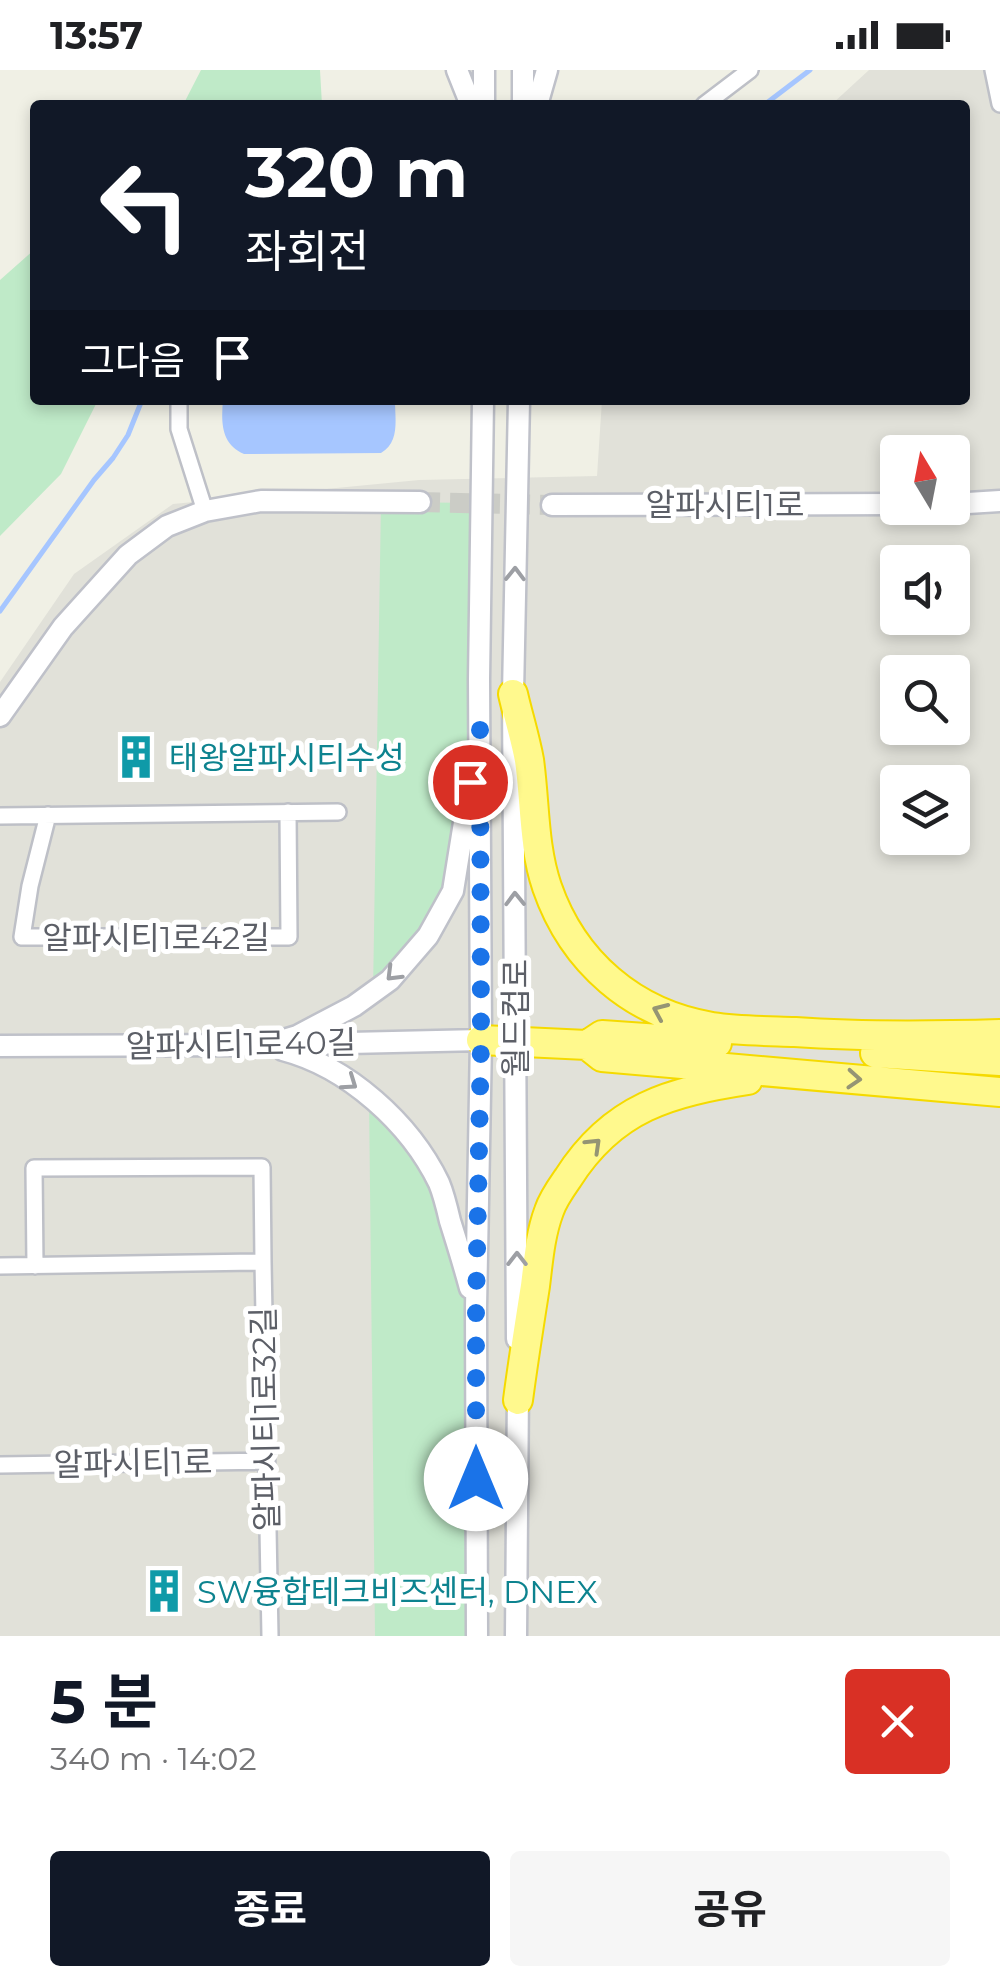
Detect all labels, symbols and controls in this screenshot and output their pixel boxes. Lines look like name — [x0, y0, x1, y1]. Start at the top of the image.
text: 13:57 — [50, 12, 143, 59]
text: 320 m — [245, 129, 468, 215]
icon: left — [80, 140, 210, 270]
text: 좌회전 — [245, 223, 369, 278]
icon: arrive — [205, 330, 260, 385]
text: 그다음 — [80, 337, 185, 384]
north arrow — [880, 435, 970, 525]
map controls — [880, 435, 970, 855]
street label: 알파시티1로 — [646, 485, 804, 524]
button: sound — [880, 545, 970, 635]
one-way arrow — [505, 565, 526, 581]
button: search — [880, 655, 970, 745]
building icon: 태왕알파시티수성 — [112, 733, 160, 781]
place label: 태왕알파시티수성 — [169, 738, 405, 777]
pin — [428, 740, 513, 825]
icon: arrive — [443, 755, 498, 810]
button: layers — [880, 765, 970, 855]
one-way arrow — [504, 890, 526, 906]
street label: 알파시티1로42길 — [42, 918, 270, 957]
street label: 월드컵로 — [496, 959, 535, 1077]
one-way arrow — [387, 962, 405, 980]
one-way arrow — [652, 1003, 670, 1023]
street label: 알파시티1로40길 — [125, 1022, 357, 1066]
one-way arrow — [846, 1068, 862, 1090]
one-way arrow — [339, 1071, 357, 1090]
one-way arrow — [583, 1139, 601, 1157]
one-way arrow — [506, 1250, 527, 1266]
street label: 알파시티1로32길 — [244, 1307, 286, 1531]
position arrow — [424, 1427, 528, 1531]
street label: 알파시티1로 — [53, 1442, 213, 1484]
building icon: SW융합테크비즈센터, DNEX — [140, 1567, 188, 1615]
place label: SW융합테크비즈센터, DNEX — [197, 1572, 598, 1611]
text: 5 분 — [50, 1665, 158, 1738]
button: close — [845, 1669, 950, 1774]
text: 340 m · 14:02 — [50, 1739, 257, 1778]
button: 종료 — [50, 1851, 490, 1966]
button: 공유 — [510, 1851, 950, 1966]

